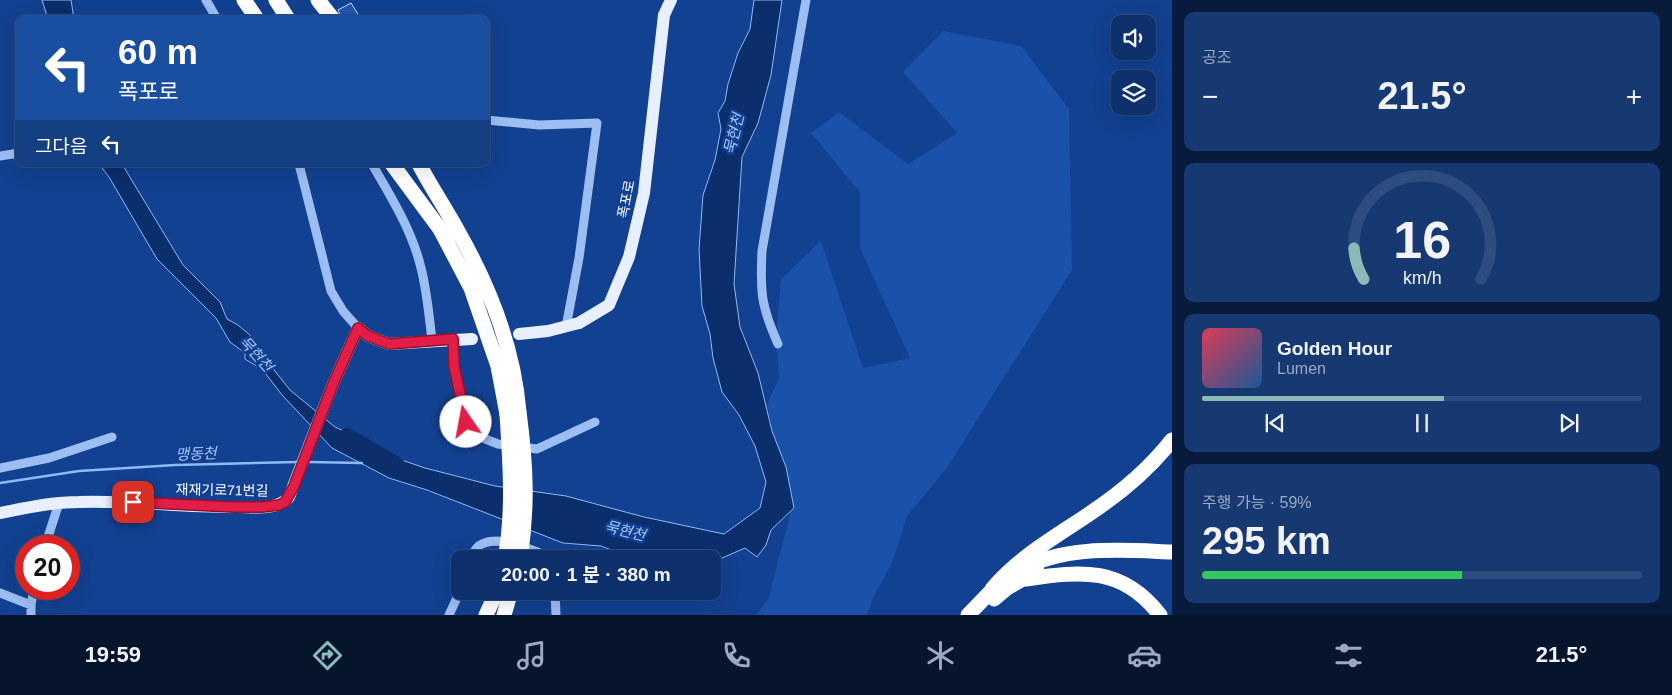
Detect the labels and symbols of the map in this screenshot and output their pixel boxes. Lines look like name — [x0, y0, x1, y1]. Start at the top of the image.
water label: 묵현천 — [720, 110, 747, 156]
street label: 폭포로 — [614, 178, 638, 219]
water label: 묵현천 — [236, 333, 278, 376]
position arrow — [439, 395, 491, 447]
water label: 맹동천 — [175, 444, 219, 463]
pin — [112, 481, 154, 523]
street label: 재재기로71번길 — [175, 481, 269, 499]
water label: 묵현천 — [603, 517, 649, 544]
speed limit sign: 20 — [15, 535, 80, 600]

